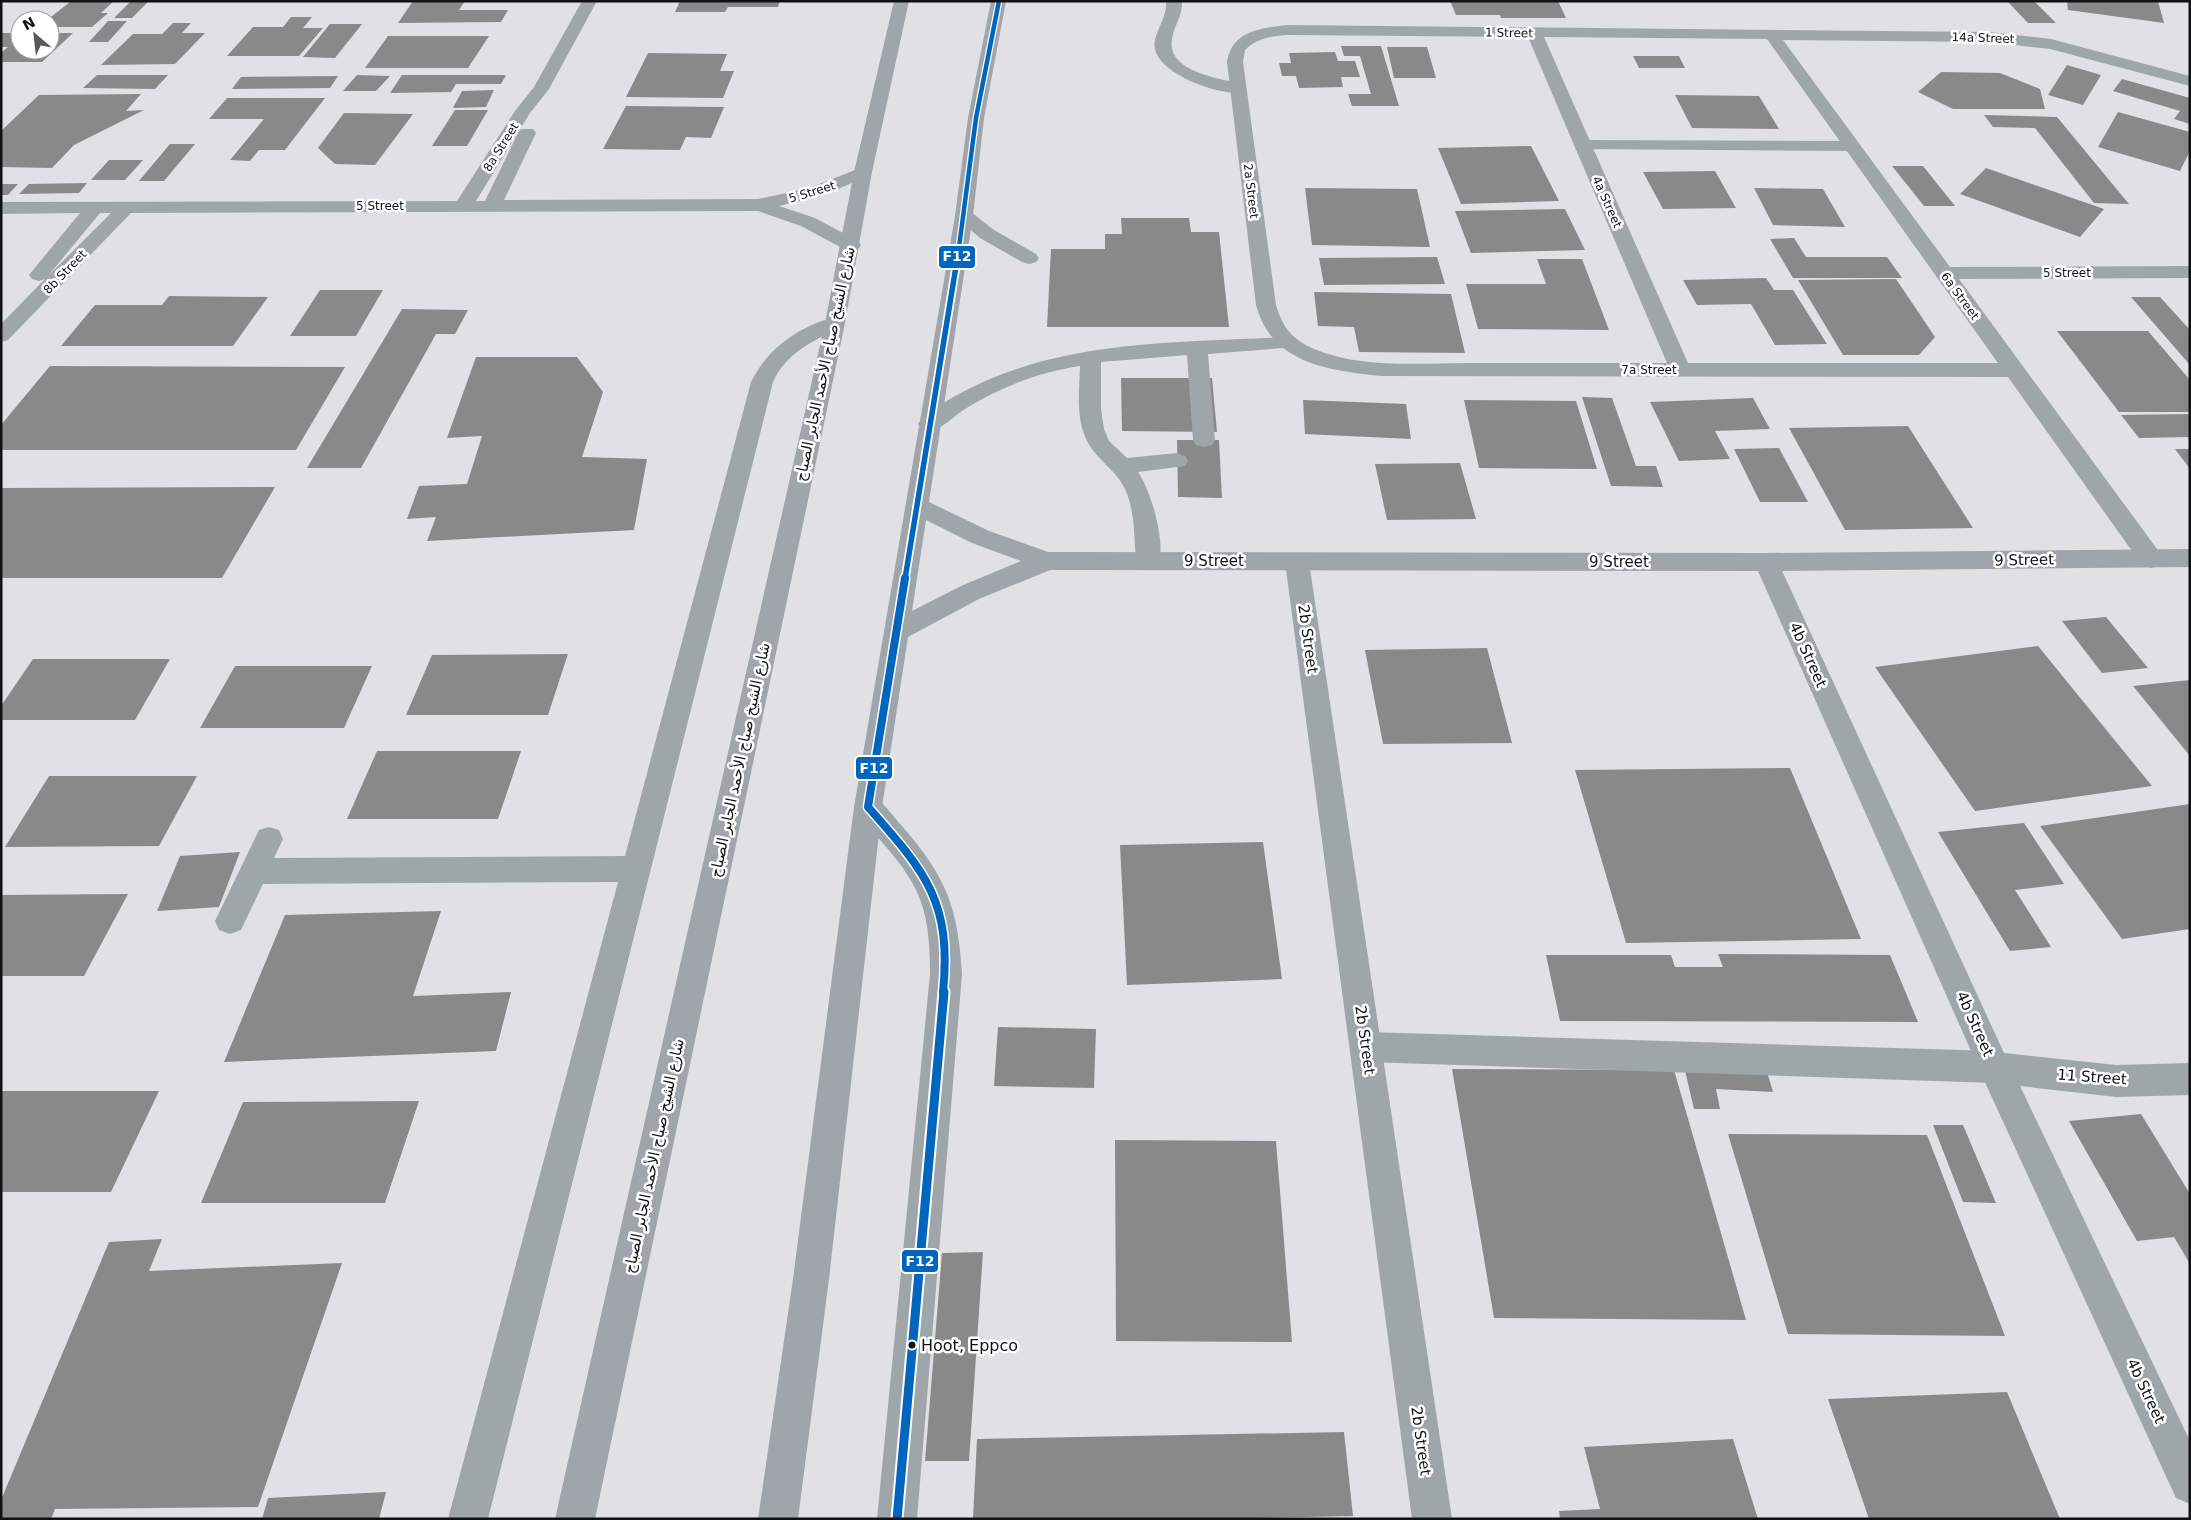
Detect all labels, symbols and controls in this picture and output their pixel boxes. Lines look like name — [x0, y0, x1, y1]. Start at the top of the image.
north arrow — [10, 10, 60, 60]
text: N — [20, 14, 38, 33]
street label: 1 Street — [1485, 26, 1533, 40]
street label: 14a Street — [1951, 30, 2015, 46]
street label: 8a Street — [480, 120, 522, 174]
street label: 2a Street — [1241, 163, 1261, 220]
street label: 4a Street — [1589, 174, 1625, 230]
street label: 5 Street — [787, 178, 837, 206]
street label: 5 Street — [356, 199, 404, 213]
street label: شارع الشيخ صباح الأحمد الجابر الصباح — [790, 245, 859, 483]
line badge: F12 — [938, 245, 976, 269]
street label: 8b Street — [41, 247, 90, 297]
text: F12 — [942, 248, 972, 264]
street label: 5 Street — [2043, 266, 2091, 280]
street label: 6a Street — [1938, 270, 1982, 323]
street label: 7a Street — [1621, 363, 1677, 377]
street label: 9 Street — [1994, 550, 2054, 570]
street label: 9 Street — [1184, 552, 1244, 570]
street label: 9 Street — [1589, 553, 1649, 571]
street label: 2b Street — [1294, 603, 1322, 675]
street label: 4b Street — [1786, 620, 1830, 690]
street label: شارع الشيخ صباح الأحمد الجابر الصباح — [705, 641, 774, 879]
line badge: F12 — [855, 756, 893, 780]
text: F12 — [859, 760, 889, 776]
street label: 4b Street — [1953, 989, 1997, 1059]
street label: 2b Street — [1351, 1004, 1379, 1076]
street label: شارع الشيخ صباح الأحمد الجابر الصباح — [619, 1037, 688, 1275]
street label: 11 Street — [2057, 1066, 2127, 1088]
line badge: F12 — [901, 1249, 939, 1273]
text: F12 — [905, 1253, 935, 1269]
place label: Hoot, Eppco — [921, 1336, 1018, 1355]
marker: Hoot, Eppco — [907, 1340, 917, 1350]
street label: 4b Street — [2123, 1356, 2169, 1426]
street label: 2b Street — [1407, 1405, 1435, 1477]

